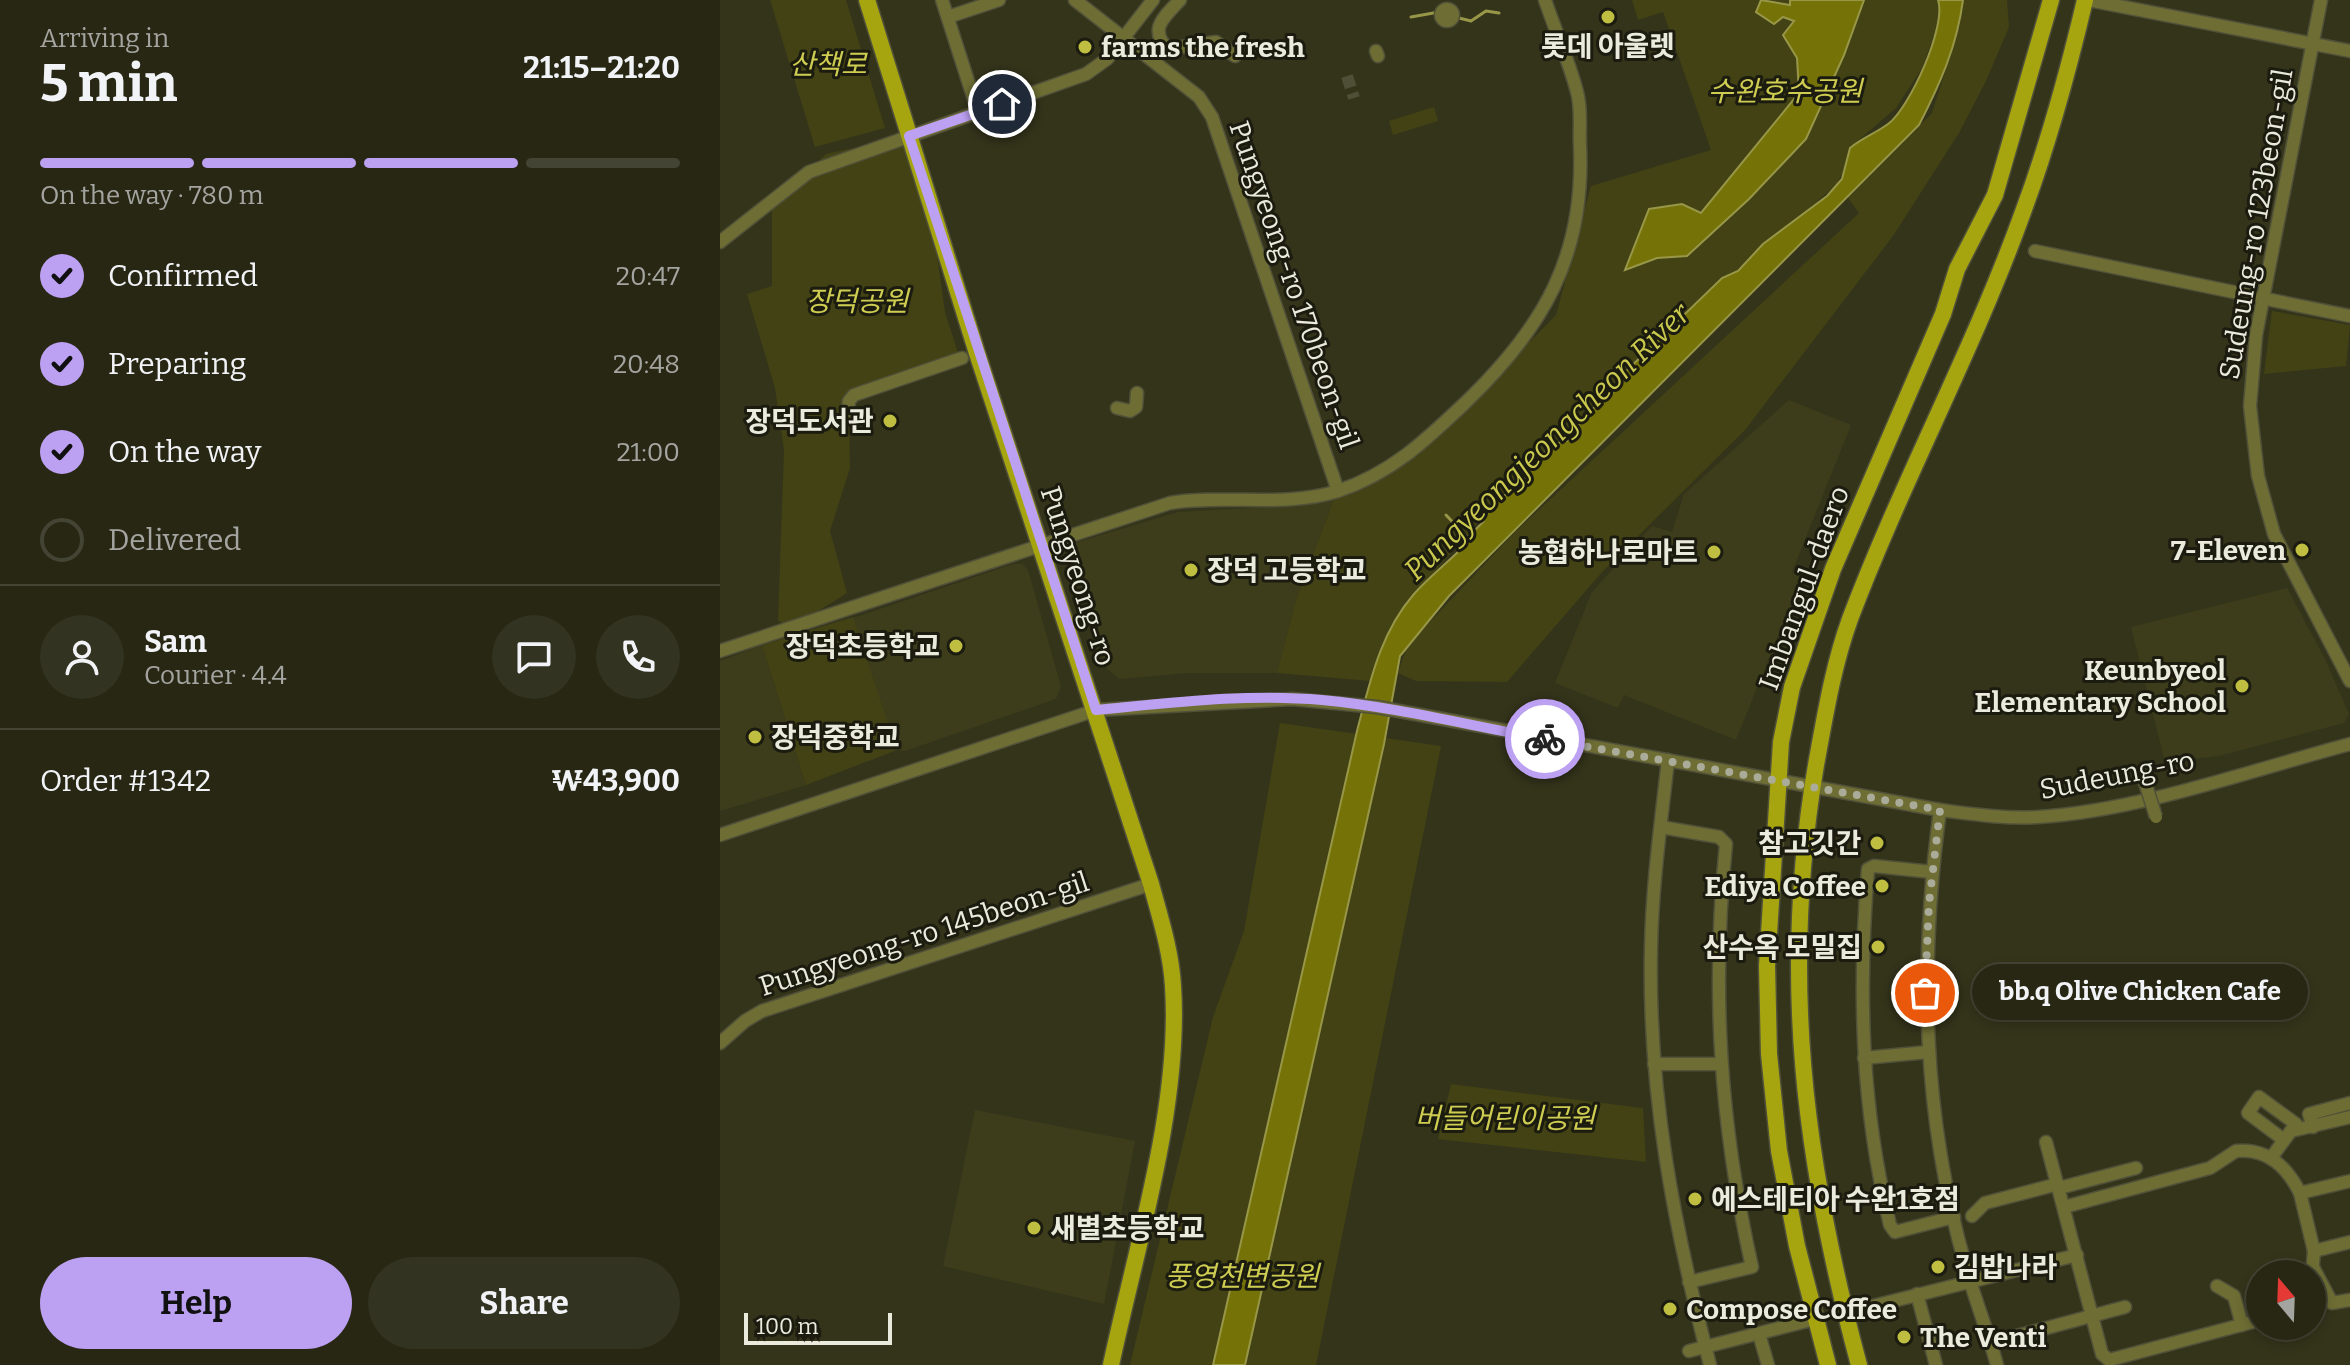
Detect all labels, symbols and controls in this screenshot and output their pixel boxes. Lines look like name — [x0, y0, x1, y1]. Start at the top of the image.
marker: 롯데 아울렛 — [1599, 8, 1617, 26]
text: Arriving in — [40, 23, 169, 54]
place label: 롯데 아울렛 — [1541, 30, 1675, 63]
place label: farms the fresh — [1101, 31, 1305, 64]
marker: farms the fresh — [1076, 38, 1094, 56]
park label: 산책로 — [789, 48, 868, 81]
text: 21:15–21:20 — [523, 50, 680, 86]
text: 5 min — [40, 52, 177, 115]
street label: Sudeung-ro 123beon-gil — [2212, 66, 2300, 382]
pin — [968, 70, 1036, 138]
park label: 수완호수공원 — [1708, 75, 1865, 108]
icon: home — [980, 82, 1024, 126]
street label: Pungyeong-ro 170beon-gil — [1222, 117, 1366, 453]
text: On the way · 780 m — [40, 180, 264, 211]
icon: check — [40, 254, 84, 298]
text: Confirmed — [108, 258, 258, 294]
text: 20:47 — [616, 261, 680, 292]
park label: 장덕공원 — [805, 285, 911, 318]
water label: Pungyeongjeongcheon River — [1397, 295, 1699, 588]
icon: check — [40, 342, 84, 386]
text: Preparing — [108, 346, 246, 382]
text: 20:48 — [613, 349, 680, 380]
place label: 장덕도서관 — [745, 405, 874, 438]
marker: 장덕도서관 — [881, 412, 899, 430]
icon: check — [40, 430, 84, 474]
text: On the way — [108, 434, 261, 470]
text: 21:00 — [616, 437, 680, 468]
street label: Pungyeong-ro — [1034, 482, 1122, 670]
street label: Imbangul-daero — [1752, 482, 1856, 694]
text: Delivered — [108, 522, 241, 558]
place label: 7-Eleven — [2171, 534, 2286, 567]
place label: 농협하나로마트 — [1518, 536, 1698, 569]
marker: 7-Eleven — [2293, 541, 2311, 559]
marker: 농협하나로마트 — [1705, 543, 1723, 561]
place label: 장덕 고등학교 — [1207, 554, 1367, 587]
marker: 장덕 고등학교 — [1182, 561, 1200, 579]
button: person — [40, 615, 124, 699]
button: chat — [492, 615, 576, 699]
button: phone — [596, 615, 680, 699]
text: Sam — [144, 624, 207, 660]
place label: 장덕초등학교 — [785, 630, 940, 663]
marker: 장덕초등학교 — [947, 637, 965, 655]
place label: Keunbyeol Elementary School — [1974, 654, 2226, 719]
text: Courier · 4.4 — [144, 660, 287, 691]
marker: Keunbyeol Elementary School — [2233, 677, 2251, 695]
courier — [1505, 699, 1585, 779]
icon: bike — [1523, 717, 1567, 761]
place label: 장덕중학교 — [771, 721, 900, 754]
marker: 장덕중학교 — [746, 728, 764, 746]
street label: Sudeung-ro — [2037, 744, 2197, 806]
text: Order #1342 — [40, 763, 211, 799]
text: ₩43,900 — [552, 763, 680, 799]
place label: 참고깃간 — [1758, 827, 1861, 860]
marker: 참고깃간 — [1868, 834, 1886, 852]
street label: Pungyeong-ro 145beon-gil — [755, 865, 1093, 1003]
place label: Ediya Coffee — [1704, 870, 1866, 903]
marker: Ediya Coffee — [1873, 877, 1891, 895]
place label: 산수옥 모밀집 — [1702, 931, 1862, 964]
marker: 산수옥 모밀집 — [1869, 938, 1887, 956]
pin — [1891, 959, 1959, 1027]
callout: bb.q Olive Chicken Cafe — [1973, 965, 2309, 1021]
icon: bag — [1903, 971, 1947, 1015]
text: bb.q Olive Chicken Cafe — [1999, 976, 2281, 1007]
park label: 버들어린이공원 — [1415, 1102, 1597, 1135]
place label: 에스테티아 수완1호점 — [1711, 1183, 1960, 1216]
marker: 에스테티아 수완1호점 — [1686, 1190, 1704, 1208]
place label: 새별초등학교 — [1050, 1212, 1205, 1245]
marker: 새별초등학교 — [1025, 1219, 1043, 1237]
place label: 김밥나라 — [1954, 1251, 2057, 1284]
button: Help — [40, 1257, 352, 1349]
button: Share — [368, 1257, 680, 1349]
marker: 김밥나라 — [1929, 1258, 1947, 1276]
park label: 풍영천변공원 — [1165, 1260, 1322, 1293]
north arrow — [2246, 1260, 2326, 1340]
map controls — [2246, 1260, 2326, 1340]
place label: Compose Coffee — [1686, 1293, 1897, 1326]
marker: Compose Coffee — [1661, 1300, 1679, 1318]
scale bar — [744, 1309, 892, 1345]
text: 100 m — [756, 1313, 819, 1340]
place label: The Venti — [1920, 1321, 2046, 1354]
marker: The Venti — [1895, 1328, 1913, 1346]

